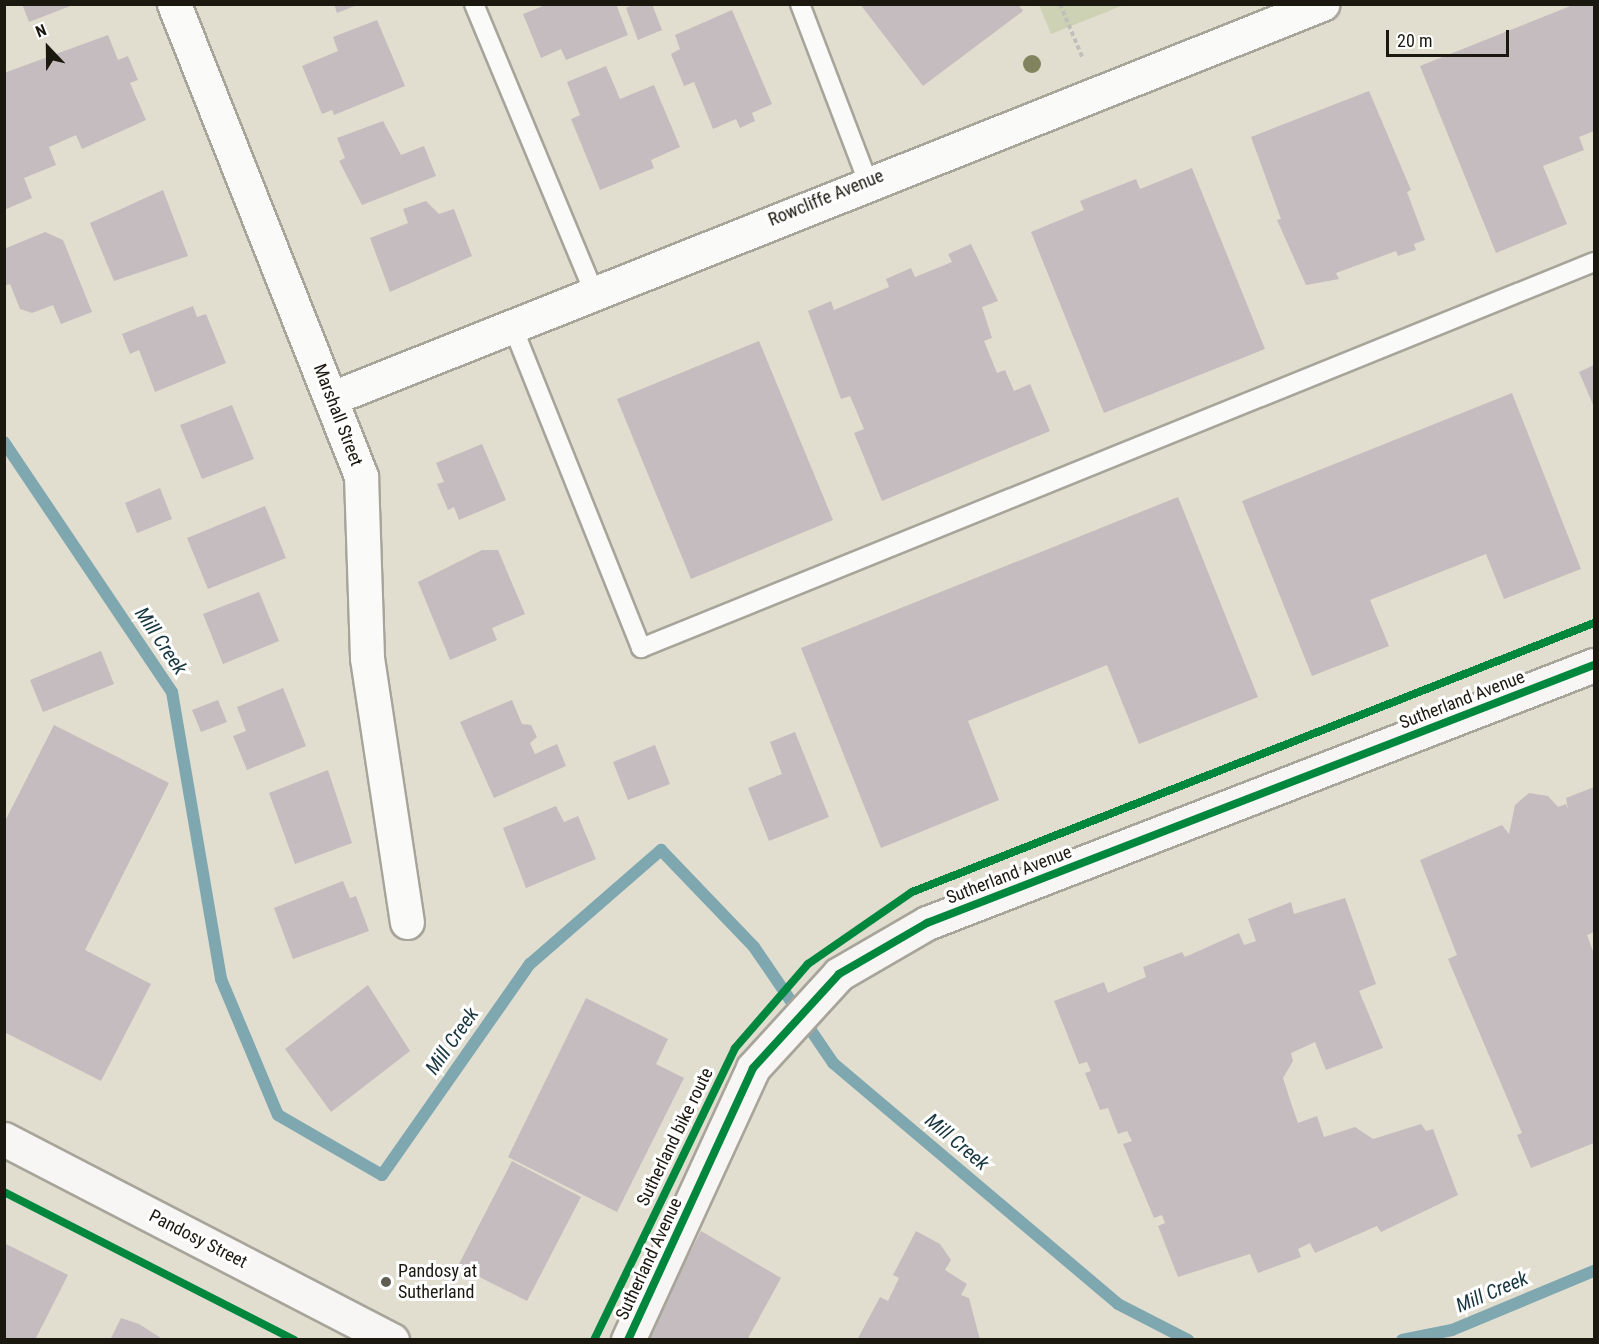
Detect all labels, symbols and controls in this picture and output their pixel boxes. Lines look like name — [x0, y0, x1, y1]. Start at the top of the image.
north arrow — [18, 18, 78, 78]
scale bar — [1389, 18, 1512, 56]
text: N — [33, 20, 49, 41]
text: 20 m — [1397, 30, 1432, 51]
street label: Rowcliffe Avenue — [765, 165, 887, 231]
street label: Marshall Street — [309, 361, 367, 469]
water label: Mill Creek — [130, 603, 192, 679]
street label: Sutherland Avenue — [1396, 666, 1528, 734]
street label: Sutherland Avenue — [943, 841, 1075, 909]
water label: Mill Creek — [420, 1003, 484, 1079]
street label: Sutherland bike route — [632, 1064, 718, 1210]
water label: Mill Creek — [920, 1108, 994, 1176]
street label: Sutherland Avenue — [611, 1194, 687, 1324]
street label: Pandosy Street — [145, 1205, 251, 1273]
place label: Pandosy at Sutherland — [398, 1261, 477, 1304]
water label: Mill Creek — [1452, 1266, 1532, 1318]
marker: Pandosy at Sutherland — [379, 1275, 393, 1289]

